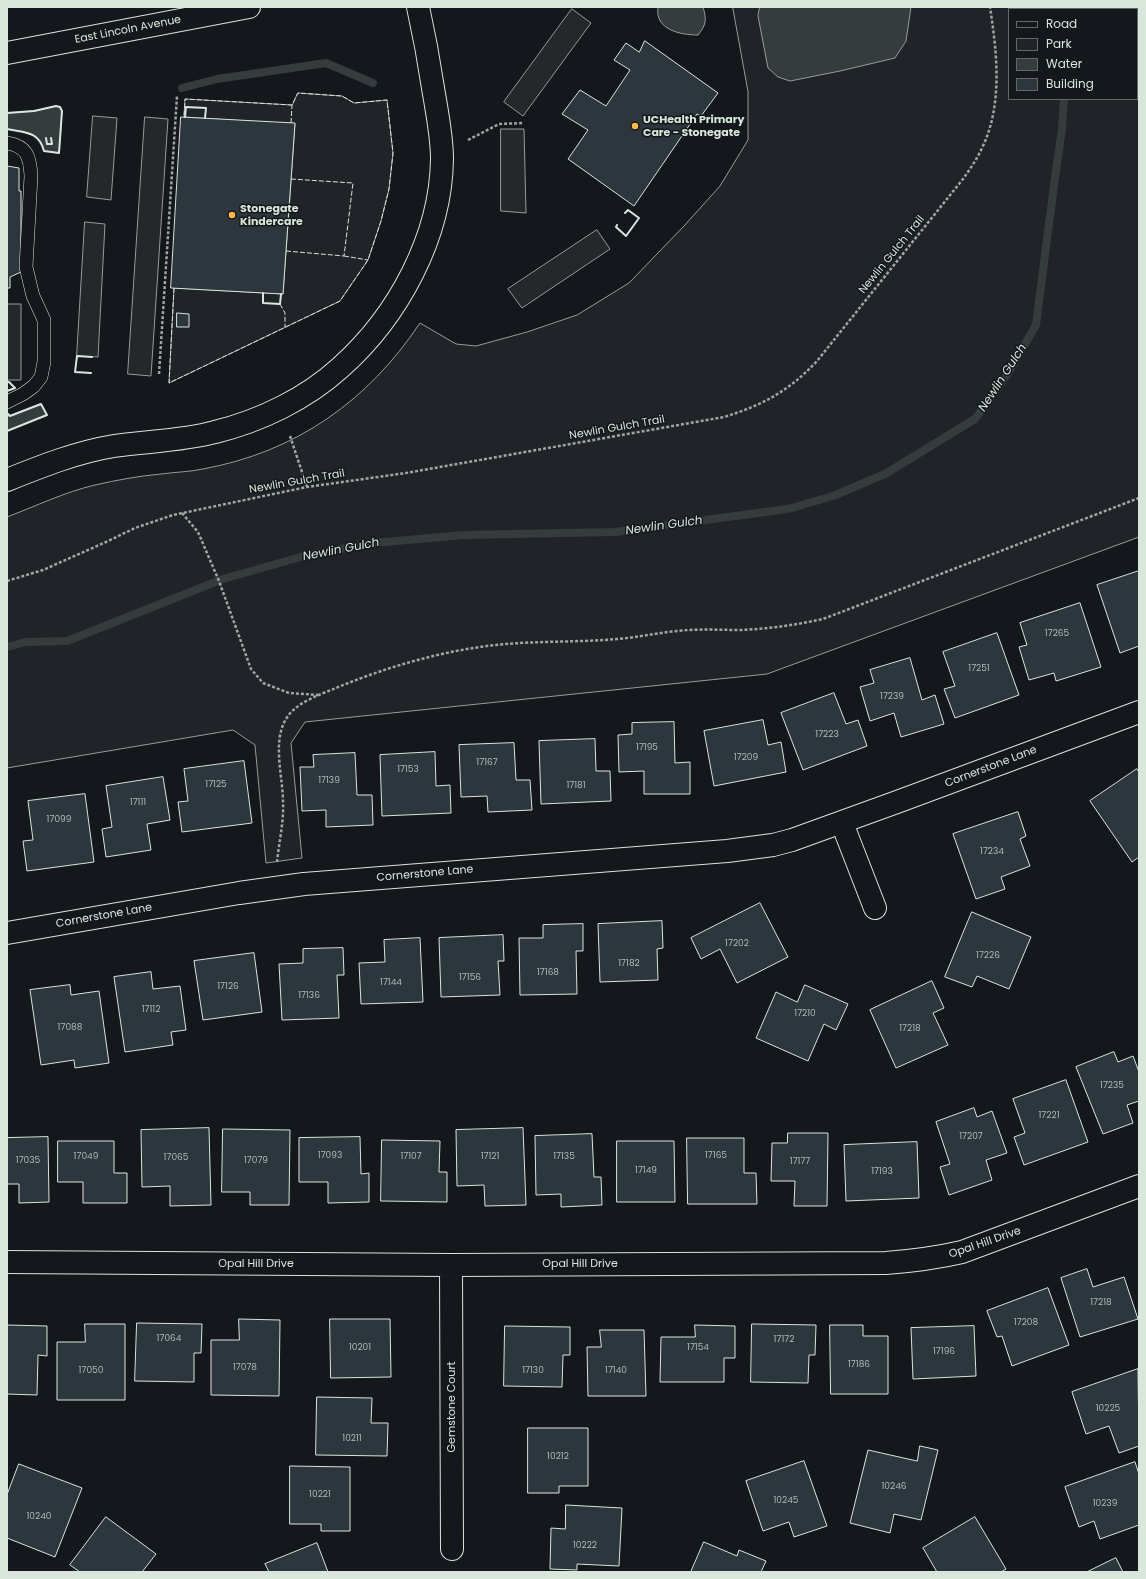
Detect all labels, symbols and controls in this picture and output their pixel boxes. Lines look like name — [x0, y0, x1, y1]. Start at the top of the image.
legend — [1008, 8, 1138, 100]
street label: East Lincoln Avenue — [74, 13, 182, 47]
text: Road — [1046, 15, 1077, 32]
text: Park — [1046, 35, 1072, 52]
text: Water — [1046, 55, 1082, 72]
text: Building — [1046, 75, 1094, 92]
place label: UCHealth Primary Care - Stonegate — [643, 113, 744, 139]
marker: UCHealth Primary Care - Stonegate — [630, 121, 640, 131]
place label: Stonegate Kindercare — [240, 202, 303, 228]
marker: Stonegate Kindercare — [227, 210, 237, 220]
street label: Newlin Gulch Trail — [856, 213, 928, 297]
water label: Newlin Gulch — [976, 341, 1030, 415]
street label: Newlin Gulch Trail — [568, 413, 666, 443]
street label: Newlin Gulch Trail — [248, 467, 346, 497]
water label: Newlin Gulch — [624, 513, 704, 539]
water label: Newlin Gulch — [301, 536, 381, 564]
house number: 17265 — [1045, 629, 1069, 639]
house number: 17251 — [968, 664, 990, 674]
house number: 17239 — [880, 692, 904, 702]
house number: 17223 — [815, 730, 839, 740]
house number: 17195 — [636, 743, 658, 753]
street label: Cornerstone Lane — [943, 743, 1039, 791]
house number: 17209 — [734, 753, 758, 763]
house number: 17167 — [476, 758, 498, 768]
house number: 17153 — [397, 765, 419, 775]
house number: 17139 — [318, 776, 340, 786]
house number: 17125 — [205, 780, 227, 790]
house number: 17181 — [566, 781, 586, 791]
house number: 17111 — [130, 798, 146, 808]
house number: 17099 — [47, 815, 71, 825]
house number: 17234 — [980, 847, 1004, 857]
street label: Cornerstone Lane — [376, 863, 474, 885]
street label: Cornerstone Lane — [55, 901, 153, 931]
house number: 17202 — [725, 939, 749, 949]
house number: 17226 — [976, 951, 1000, 961]
house number: 17182 — [618, 959, 640, 969]
house number: 17168 — [537, 968, 559, 978]
house number: 17156 — [459, 973, 481, 983]
house number: 17144 — [380, 978, 402, 988]
house number: 17126 — [217, 982, 239, 992]
house number: 17136 — [298, 991, 320, 1001]
house number: 17112 — [142, 1005, 160, 1015]
house number: 17210 — [794, 1009, 816, 1019]
house number: 17088 — [58, 1023, 82, 1033]
house number: 17218 — [899, 1024, 921, 1034]
house number: 17235 — [1100, 1081, 1124, 1091]
house number: 17221 — [1038, 1111, 1060, 1121]
house number: 17207 — [959, 1132, 983, 1142]
house number: 17093 — [318, 1151, 342, 1161]
house number: 17165 — [705, 1151, 727, 1161]
house number: 17049 — [74, 1152, 98, 1162]
house number: 17107 — [400, 1152, 422, 1162]
house number: 17121 — [481, 1152, 499, 1162]
house number: 17135 — [553, 1152, 575, 1162]
house number: 17065 — [164, 1153, 188, 1163]
house number: 17035 — [16, 1156, 40, 1166]
house number: 17079 — [244, 1156, 268, 1166]
house number: 17177 — [790, 1157, 810, 1167]
house number: 17149 — [635, 1166, 657, 1176]
house number: 17193 — [871, 1167, 893, 1177]
street label: Opal Hill Drive — [947, 1224, 1023, 1262]
street label: Opal Hill Drive — [218, 1257, 294, 1271]
street label: Opal Hill Drive — [542, 1257, 618, 1271]
house number: 17218 — [1090, 1298, 1112, 1308]
house number: 17208 — [1014, 1318, 1038, 1328]
house number: 17064 — [157, 1334, 181, 1344]
house number: 17172 — [774, 1335, 794, 1345]
house number: 10201 — [349, 1343, 371, 1353]
house number: 17154 — [687, 1343, 709, 1353]
house number: 17196 — [933, 1347, 955, 1357]
house number: 17186 — [848, 1360, 870, 1370]
street label: Gemstone Court — [445, 1362, 459, 1452]
house number: 17078 — [233, 1363, 257, 1373]
house number: 17050 — [79, 1366, 103, 1376]
house number: 17130 — [522, 1366, 544, 1376]
house number: 17140 — [605, 1366, 627, 1376]
house number: 10225 — [1096, 1404, 1120, 1414]
house number: 10211 — [342, 1434, 362, 1444]
house number: 10212 — [547, 1452, 569, 1462]
house number: 10246 — [881, 1482, 907, 1492]
house number: 10221 — [309, 1490, 331, 1500]
house number: 10245 — [773, 1496, 799, 1506]
house number: 10239 — [1093, 1499, 1117, 1509]
house number: 10240 — [26, 1512, 52, 1522]
house number: 10222 — [573, 1541, 597, 1551]

